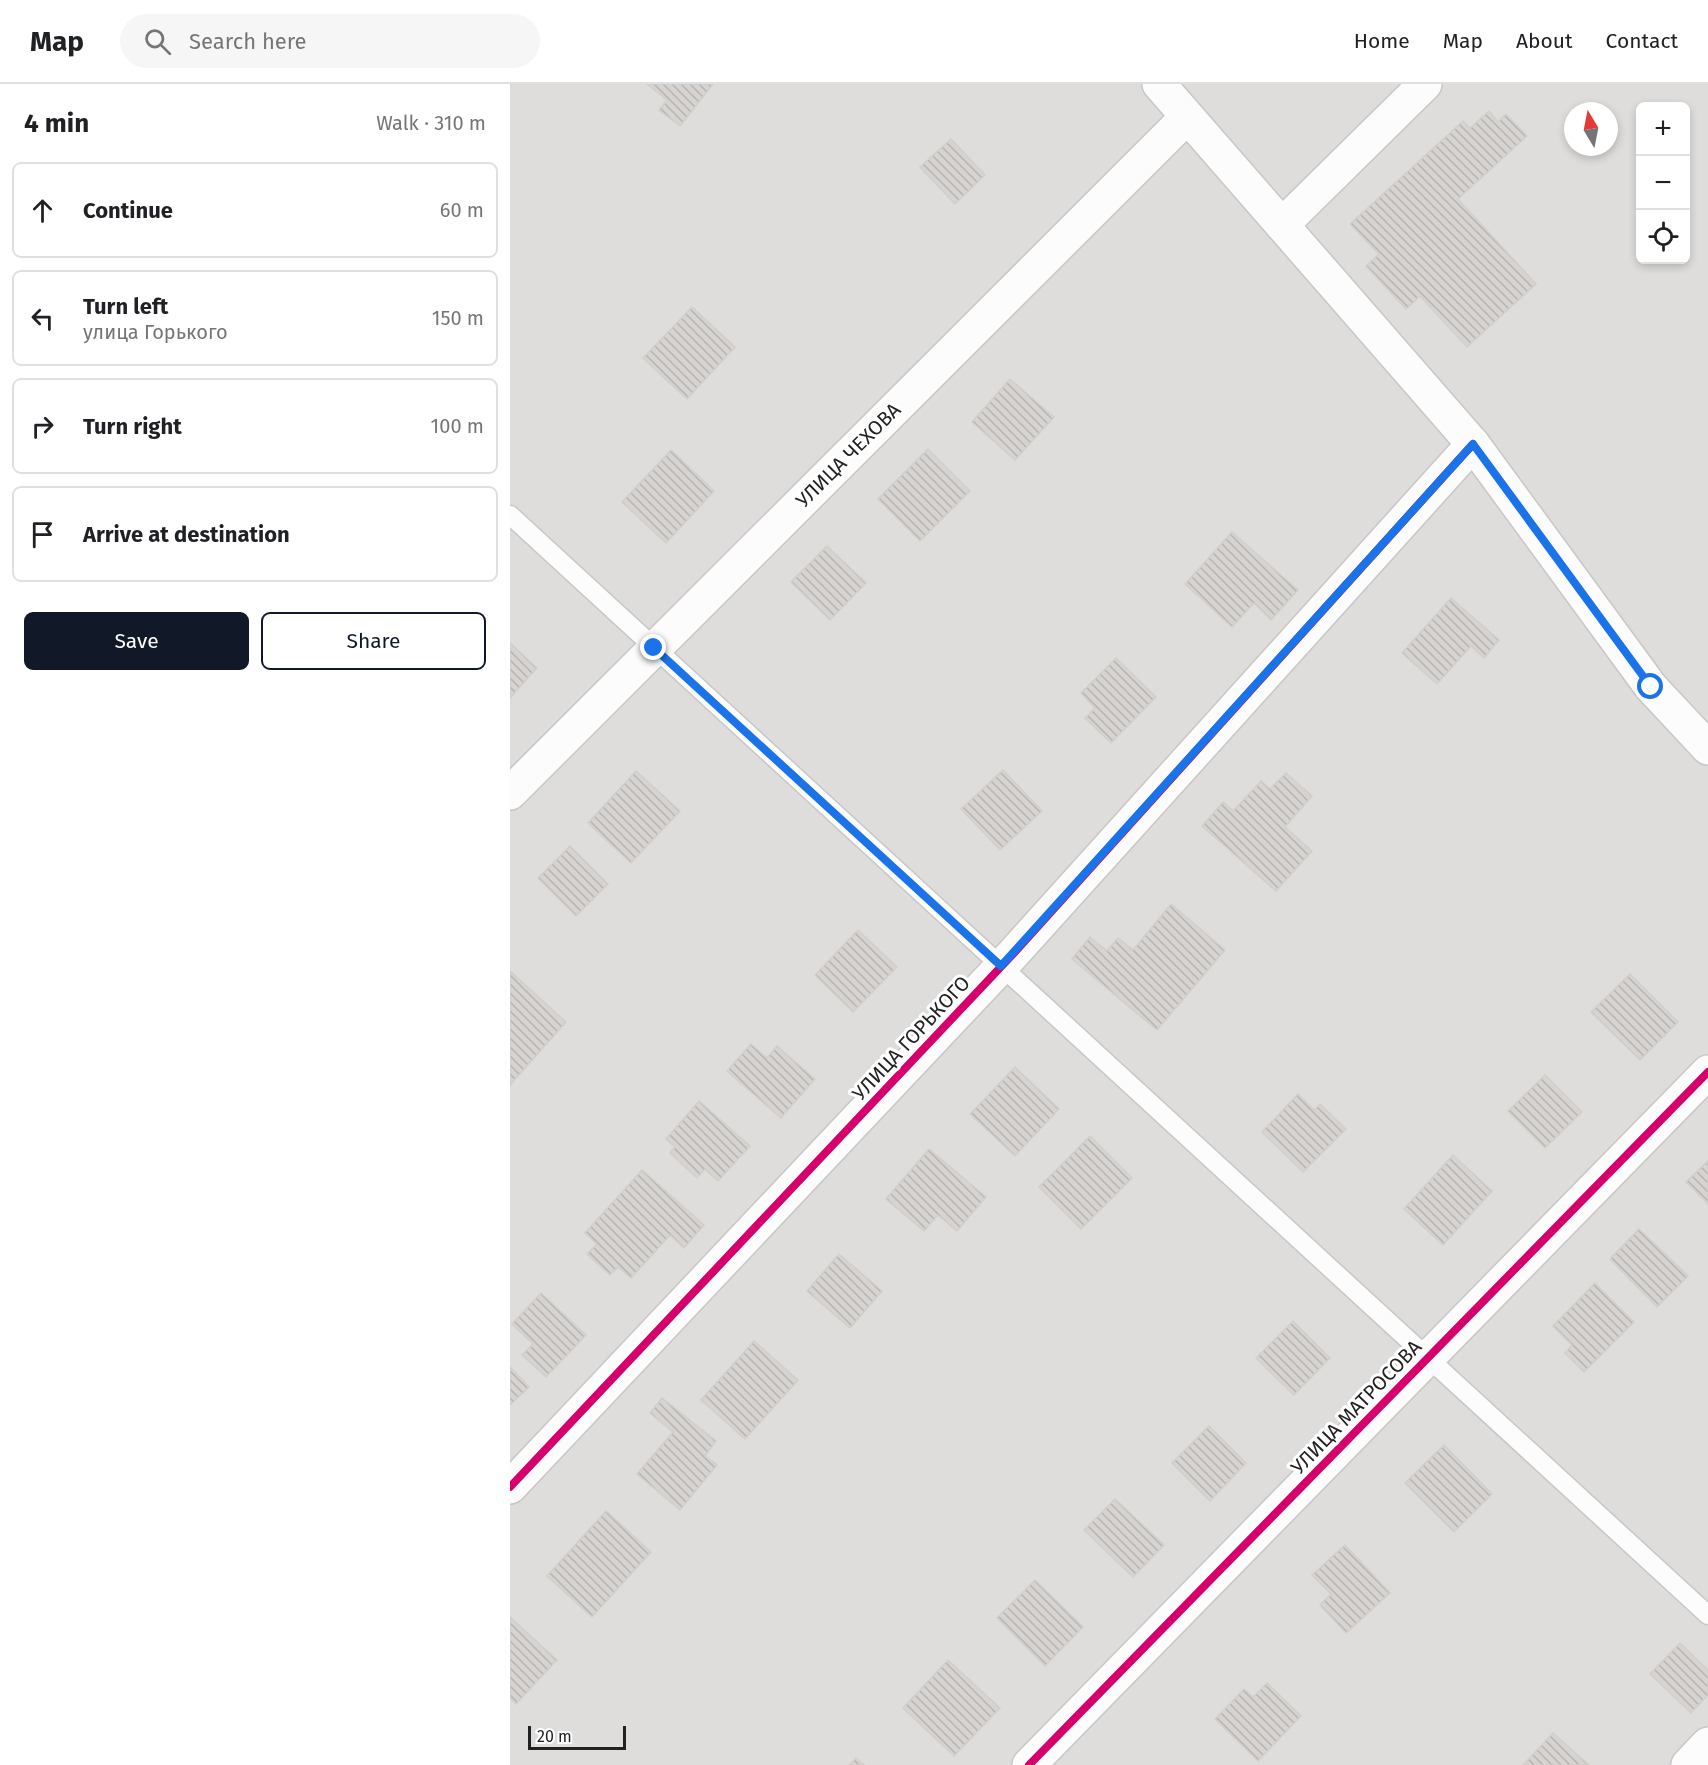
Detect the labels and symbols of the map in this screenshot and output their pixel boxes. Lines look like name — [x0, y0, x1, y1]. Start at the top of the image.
north arrow — [1564, 102, 1618, 156]
street label: УЛИЦА ЧЕХОВА — [791, 397, 906, 512]
route end — [640, 634, 666, 660]
route start — [1637, 673, 1663, 699]
street label: УЛИЦА ГОРЬКОГО — [847, 971, 975, 1105]
street label: УЛИЦА МАТРОСОВА — [1286, 1335, 1427, 1479]
scale bar — [528, 1723, 626, 1750]

